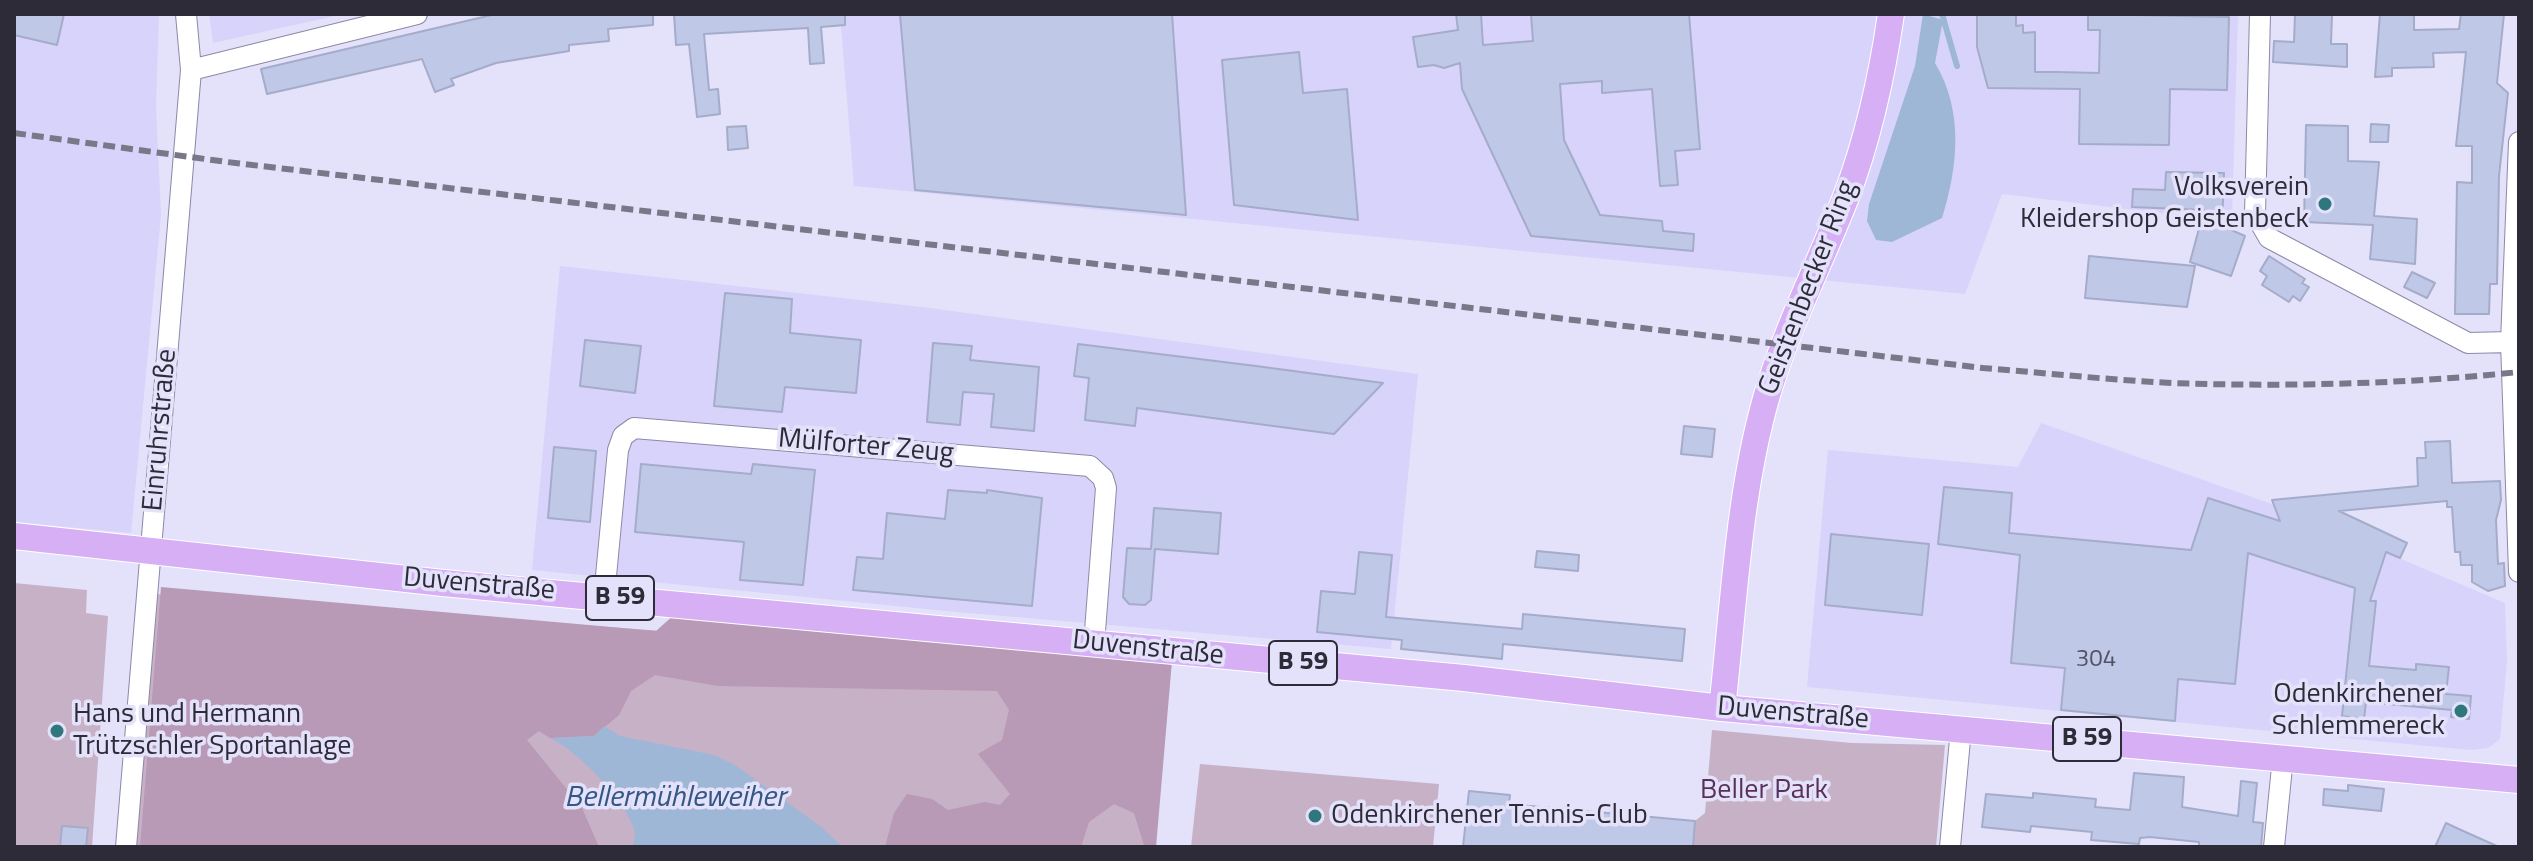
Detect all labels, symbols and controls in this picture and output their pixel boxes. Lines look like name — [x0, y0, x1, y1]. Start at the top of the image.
place label: Volksverein Kleidershop Geistenbeck — [2020, 171, 2309, 237]
street label: Geistenbecker Ring — [1753, 176, 1865, 400]
marker: Volksverein Kleidershop Geistenbeck — [2316, 195, 2334, 213]
street label: Einruhrstraße — [137, 347, 185, 513]
street label: Mülforter Zeug — [777, 423, 955, 471]
street label: Duvenstraße — [402, 562, 556, 608]
road number: B 59 — [586, 576, 654, 620]
street label: Duvenstraße — [1071, 624, 1225, 674]
road number: B 59 — [1269, 641, 1337, 685]
house number: 304 — [2076, 646, 2116, 674]
place label: Odenkirchener Schlemmereck — [2272, 678, 2445, 744]
street label: Duvenstraße — [1716, 691, 1870, 737]
place label: Hans und Hermann Trützschler Sportanlage — [73, 698, 351, 764]
marker: Odenkirchener Schlemmereck — [2452, 702, 2470, 720]
road number: B 59 — [2053, 717, 2121, 761]
marker: Hans und Hermann Trützschler Sportanlage — [48, 722, 66, 740]
park label: Beller Park — [1700, 774, 1828, 808]
water label: Bellermühleweiher — [565, 781, 785, 817]
place label: Odenkirchener Tennis-Club — [1331, 799, 1648, 833]
marker: Odenkirchener Tennis-Club — [1306, 807, 1324, 825]

